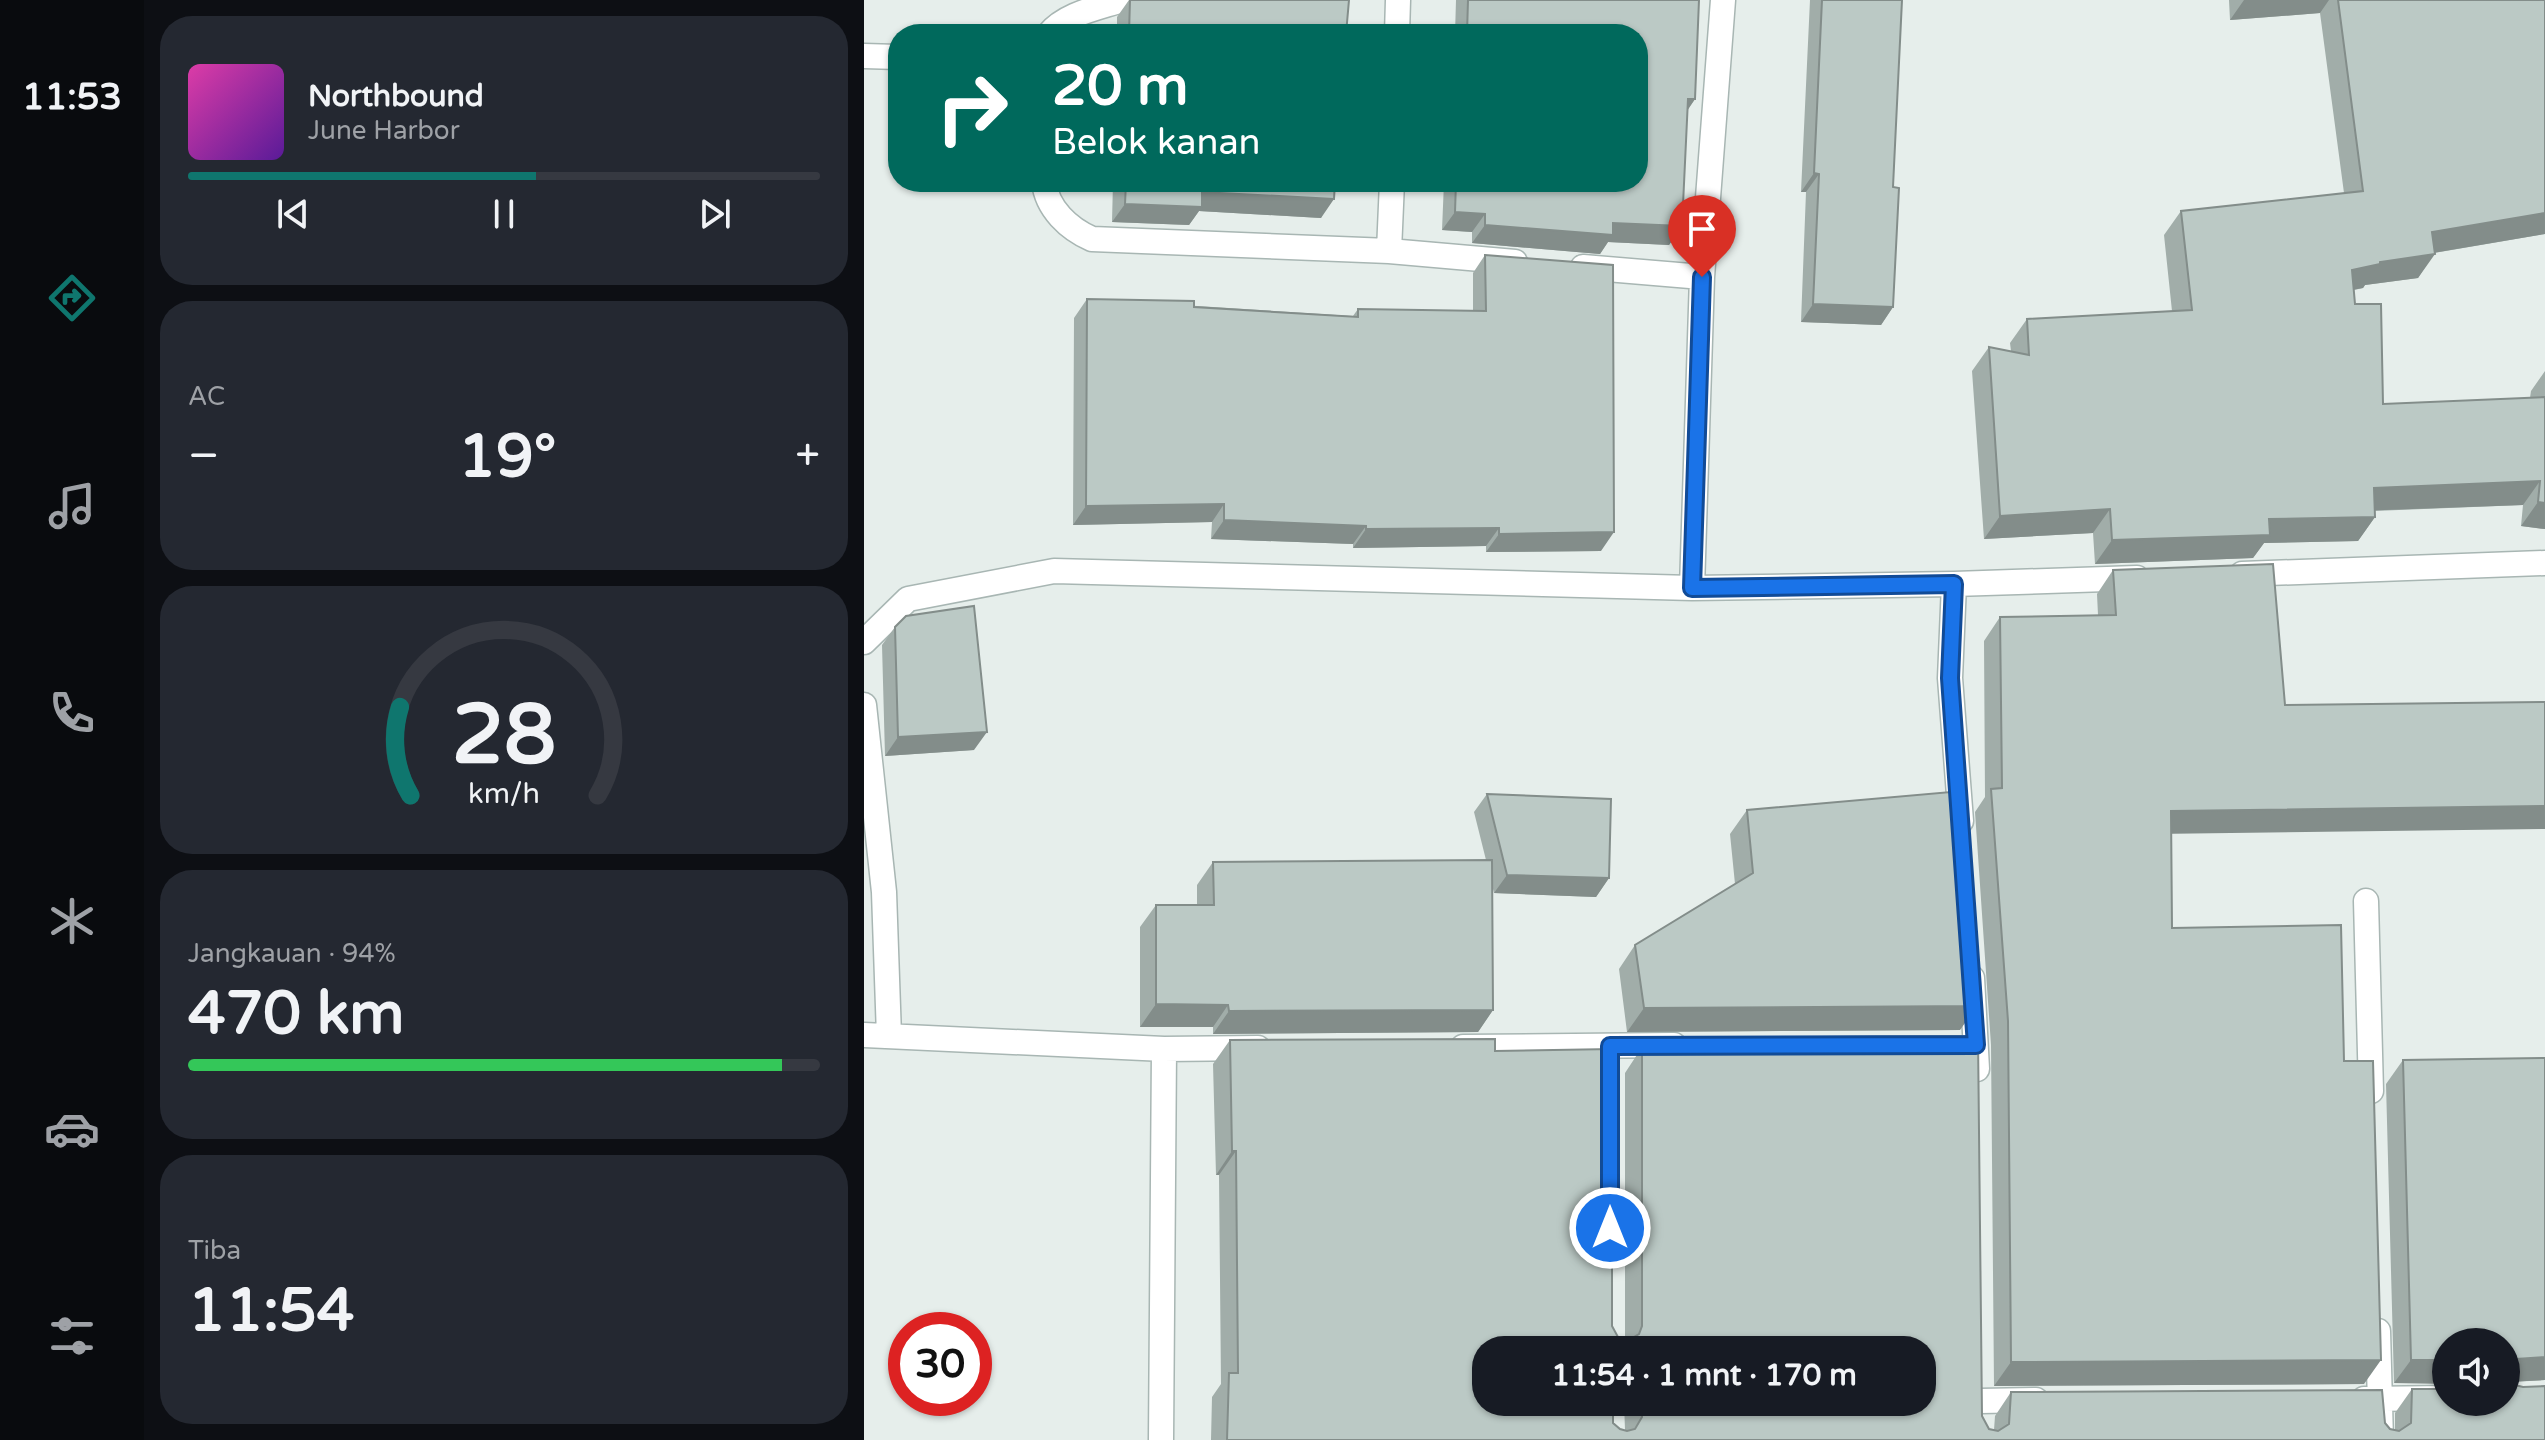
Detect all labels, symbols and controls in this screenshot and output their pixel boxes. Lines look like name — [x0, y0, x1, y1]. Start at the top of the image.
text: 20 m — [1052, 53, 1188, 120]
icon: right — [920, 56, 1024, 160]
text: 11:53 — [22, 76, 122, 119]
text: Northbound — [308, 78, 484, 115]
text: June Harbor — [308, 115, 460, 146]
text: Belok kanan — [1052, 121, 1261, 164]
icon: previous — [271, 192, 315, 236]
icon: pause — [482, 192, 526, 236]
icon: next — [693, 192, 737, 236]
pin — [1668, 195, 1736, 277]
icon: arrive — [1680, 207, 1724, 251]
icon: directions — [44, 270, 100, 326]
text: AC — [188, 381, 225, 412]
text: 19° — [458, 421, 556, 493]
text: − — [188, 430, 219, 483]
text: + — [795, 430, 820, 483]
icon: music — [44, 478, 100, 534]
icon: phone — [44, 685, 100, 741]
text: 28 — [452, 686, 556, 786]
text: km/h — [468, 777, 540, 811]
icon: climate — [44, 893, 100, 949]
text: Jangkauan · 94% — [188, 938, 396, 969]
text: 470 km — [188, 978, 404, 1050]
icon: car — [44, 1101, 100, 1157]
position arrow — [1568, 1186, 1652, 1270]
text: Tiba — [188, 1235, 241, 1266]
text: 11:54 — [188, 1275, 354, 1347]
icon: filters — [44, 1308, 100, 1364]
speed limit sign: 30 — [888, 1312, 992, 1416]
map controls — [2432, 1328, 2520, 1416]
button: sound — [2432, 1328, 2520, 1416]
text: 11:54 · 1 mnt · 170 m — [1551, 1357, 1857, 1394]

